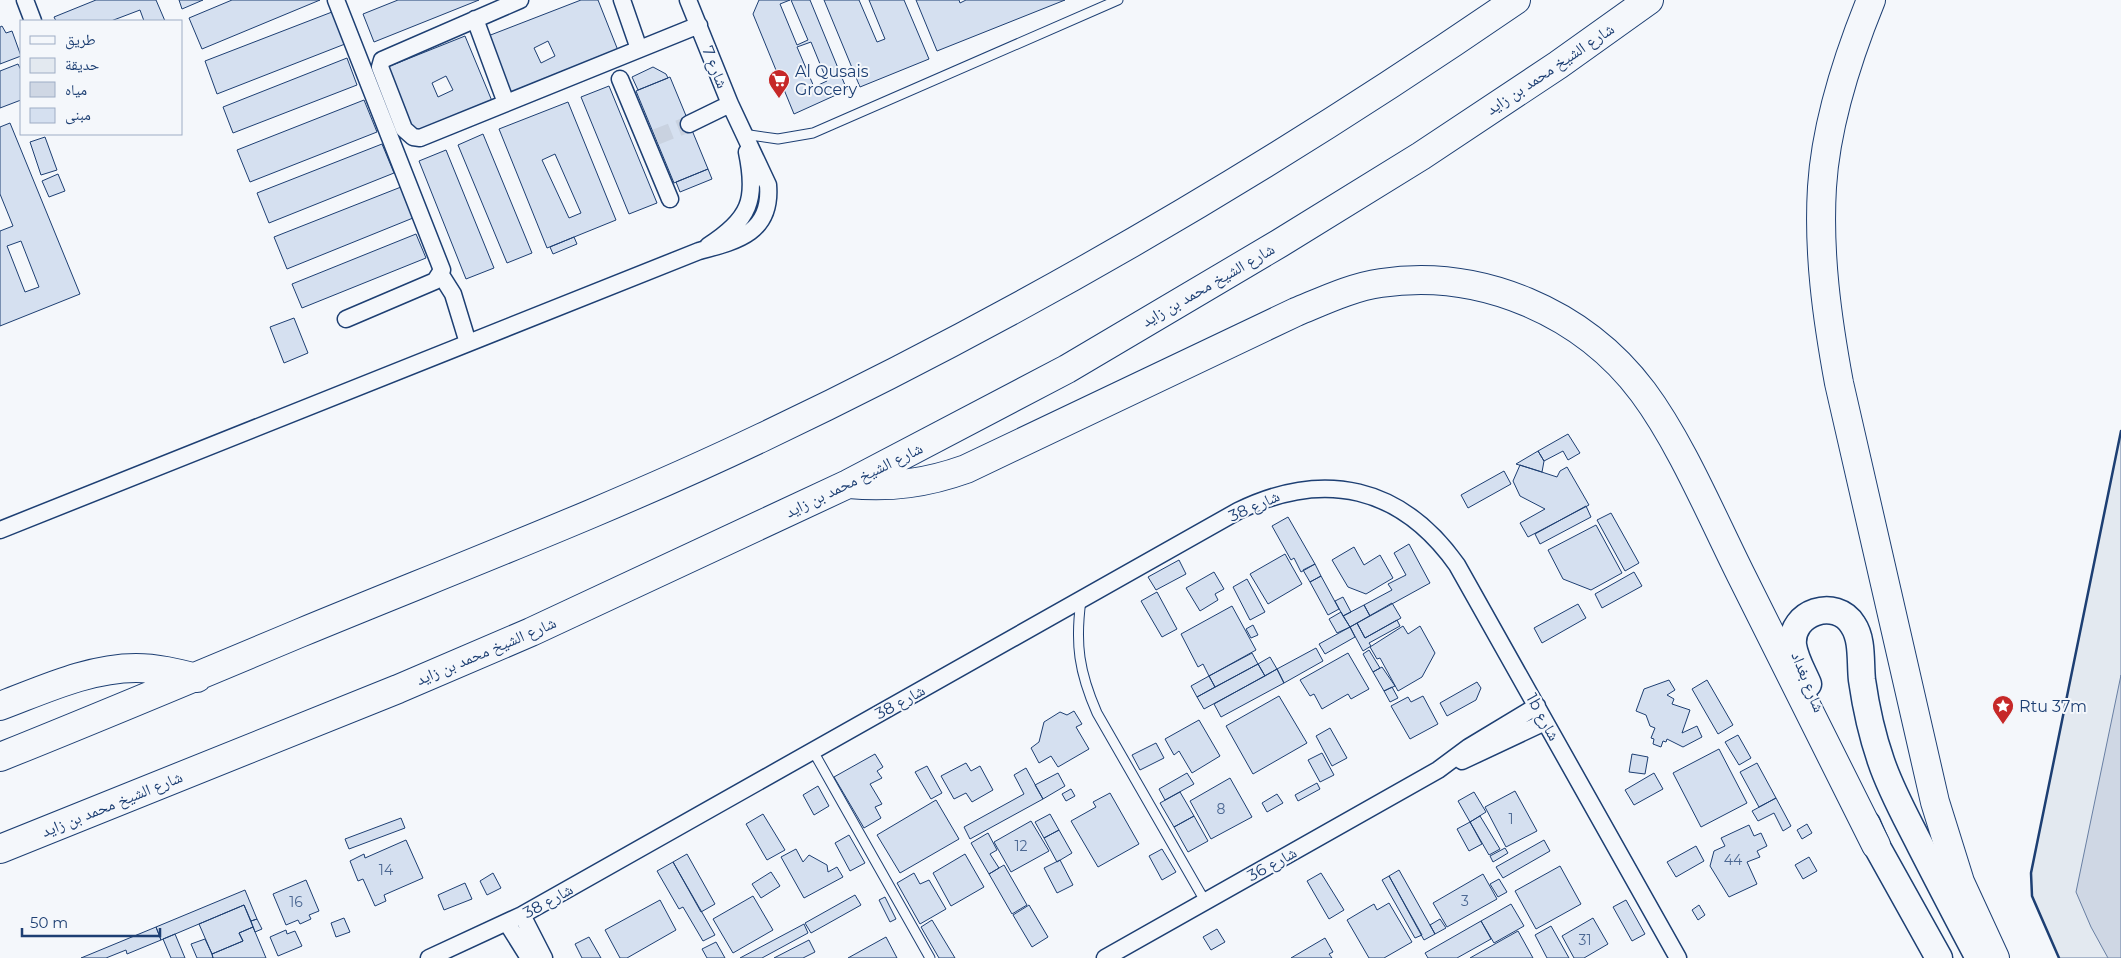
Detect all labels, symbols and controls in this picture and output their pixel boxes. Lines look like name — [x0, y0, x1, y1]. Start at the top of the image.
street label: شارع الشيخ محمد بن زايد — [1482, 19, 1618, 120]
legend — [20, 20, 182, 135]
text: طريق — [65, 30, 96, 50]
street label: شارع 7 — [697, 43, 732, 91]
text: حديقة — [65, 55, 100, 74]
place label: Al Qusais Grocery — [795, 62, 869, 99]
supermarket icon: Al Qusais Grocery — [767, 68, 791, 99]
text: مياه — [65, 80, 87, 99]
text: مبنى — [65, 105, 91, 125]
street label: شارع الشيخ محمد بن زايد — [1138, 239, 1278, 332]
street label: شارع الشيخ محمد بن زايد — [782, 439, 926, 522]
street label: شارع 38 — [1226, 486, 1283, 527]
street label: شارع الشيخ محمد بن زايد — [413, 613, 559, 690]
street label: شارع بغداد — [1786, 649, 1829, 715]
street label: شارع 38 — [872, 681, 929, 724]
street label: 1b شارع — [1521, 690, 1564, 745]
place icon: Rtu 37m — [1991, 694, 2015, 725]
place label: Rtu 37m — [2019, 697, 2087, 716]
street label: شارع الشيخ محمد بن زايد — [39, 767, 186, 842]
house number: 8 — [1217, 800, 1226, 818]
house number: 1 — [1508, 810, 1514, 828]
house number: 12 — [1014, 837, 1028, 855]
street label: شارع 36 — [1244, 843, 1300, 886]
house number: 44 — [1724, 851, 1743, 869]
house number: 14 — [379, 861, 394, 879]
street label: شارع 38 — [520, 880, 577, 923]
house number: 3 — [1461, 892, 1469, 910]
house number: 16 — [289, 893, 303, 911]
scale bar — [22, 906, 160, 938]
text: 50 m — [30, 913, 68, 932]
house number: 31 — [1579, 931, 1591, 949]

